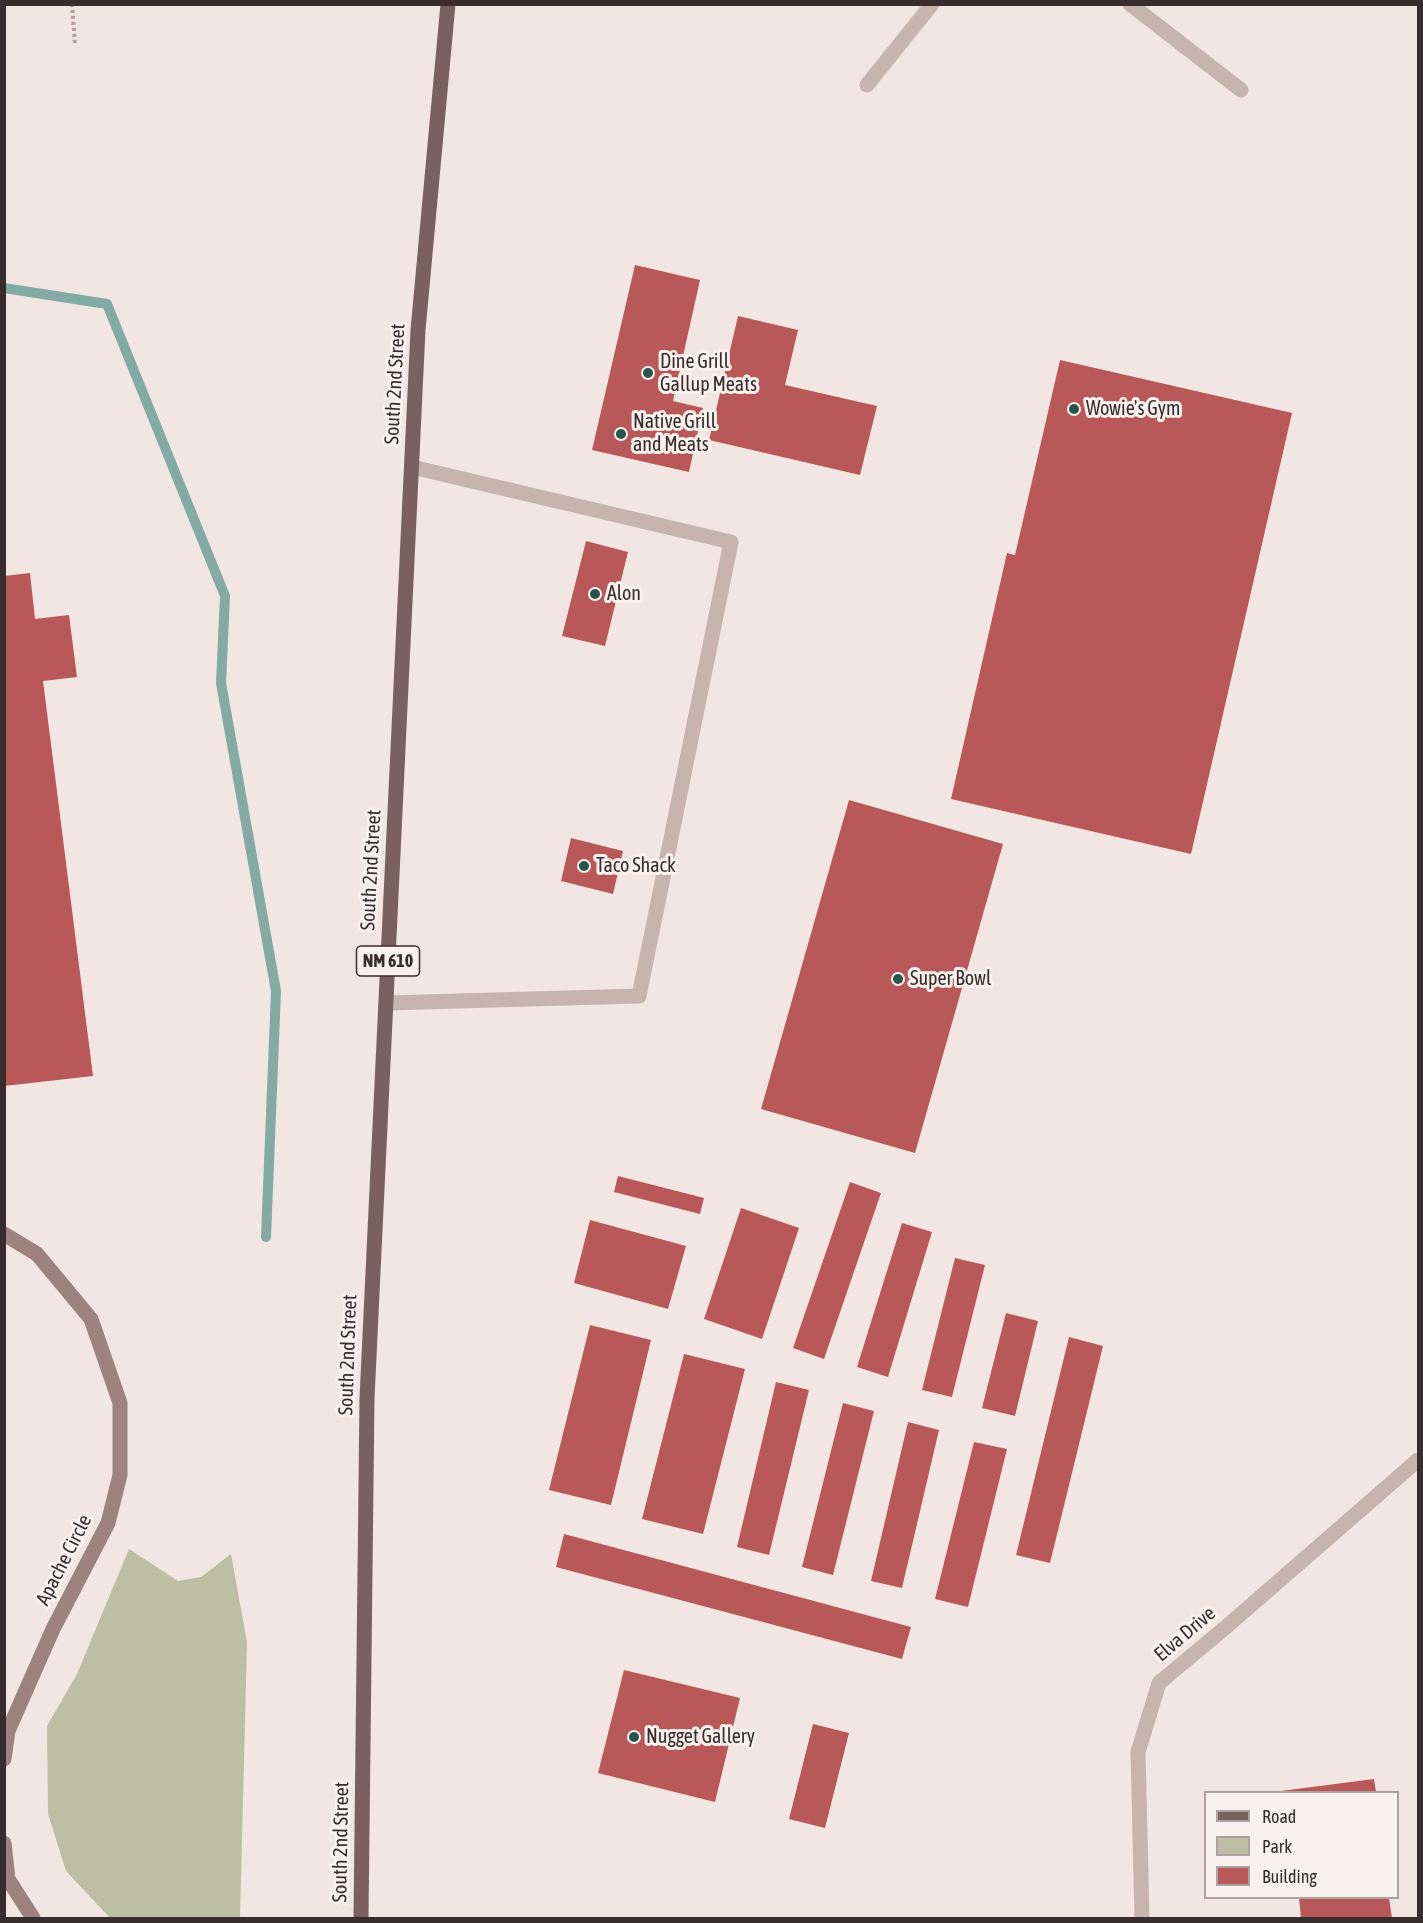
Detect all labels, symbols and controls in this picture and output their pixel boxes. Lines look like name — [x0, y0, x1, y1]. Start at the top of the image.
street label: South 2nd Street — [380, 323, 410, 445]
place label: Dine Grill Gallup Meats — [660, 350, 757, 397]
marker: Dine Grill Gallup Meats — [641, 366, 655, 380]
place label: Wowie's Gym — [1086, 397, 1180, 421]
marker: Wowie's Gym — [1067, 402, 1081, 416]
place label: Native Grill and Meats — [633, 410, 716, 457]
marker: Native Grill and Meats — [614, 427, 628, 441]
place label: Alon — [607, 582, 641, 606]
marker: Alon — [588, 587, 602, 601]
street label: South 2nd Street — [356, 809, 386, 931]
place label: Taco Shack — [596, 854, 676, 878]
marker: Taco Shack — [577, 859, 591, 873]
road number: NM 610 — [356, 946, 420, 976]
place label: Super Bowl — [910, 967, 991, 991]
marker: Super Bowl — [891, 972, 905, 986]
street label: South 2nd Street — [334, 1294, 362, 1416]
street label: Apache Circle — [31, 1511, 97, 1609]
street label: Elva Drive — [1150, 1602, 1220, 1666]
place label: Nugget Gallery — [646, 1725, 755, 1749]
marker: Nugget Gallery — [627, 1730, 641, 1744]
street label: South 2nd Street — [328, 1781, 354, 1903]
legend — [1204, 1791, 1399, 1899]
text: Road — [1262, 1806, 1296, 1827]
text: Park — [1262, 1836, 1292, 1857]
text: Building — [1262, 1866, 1317, 1887]

